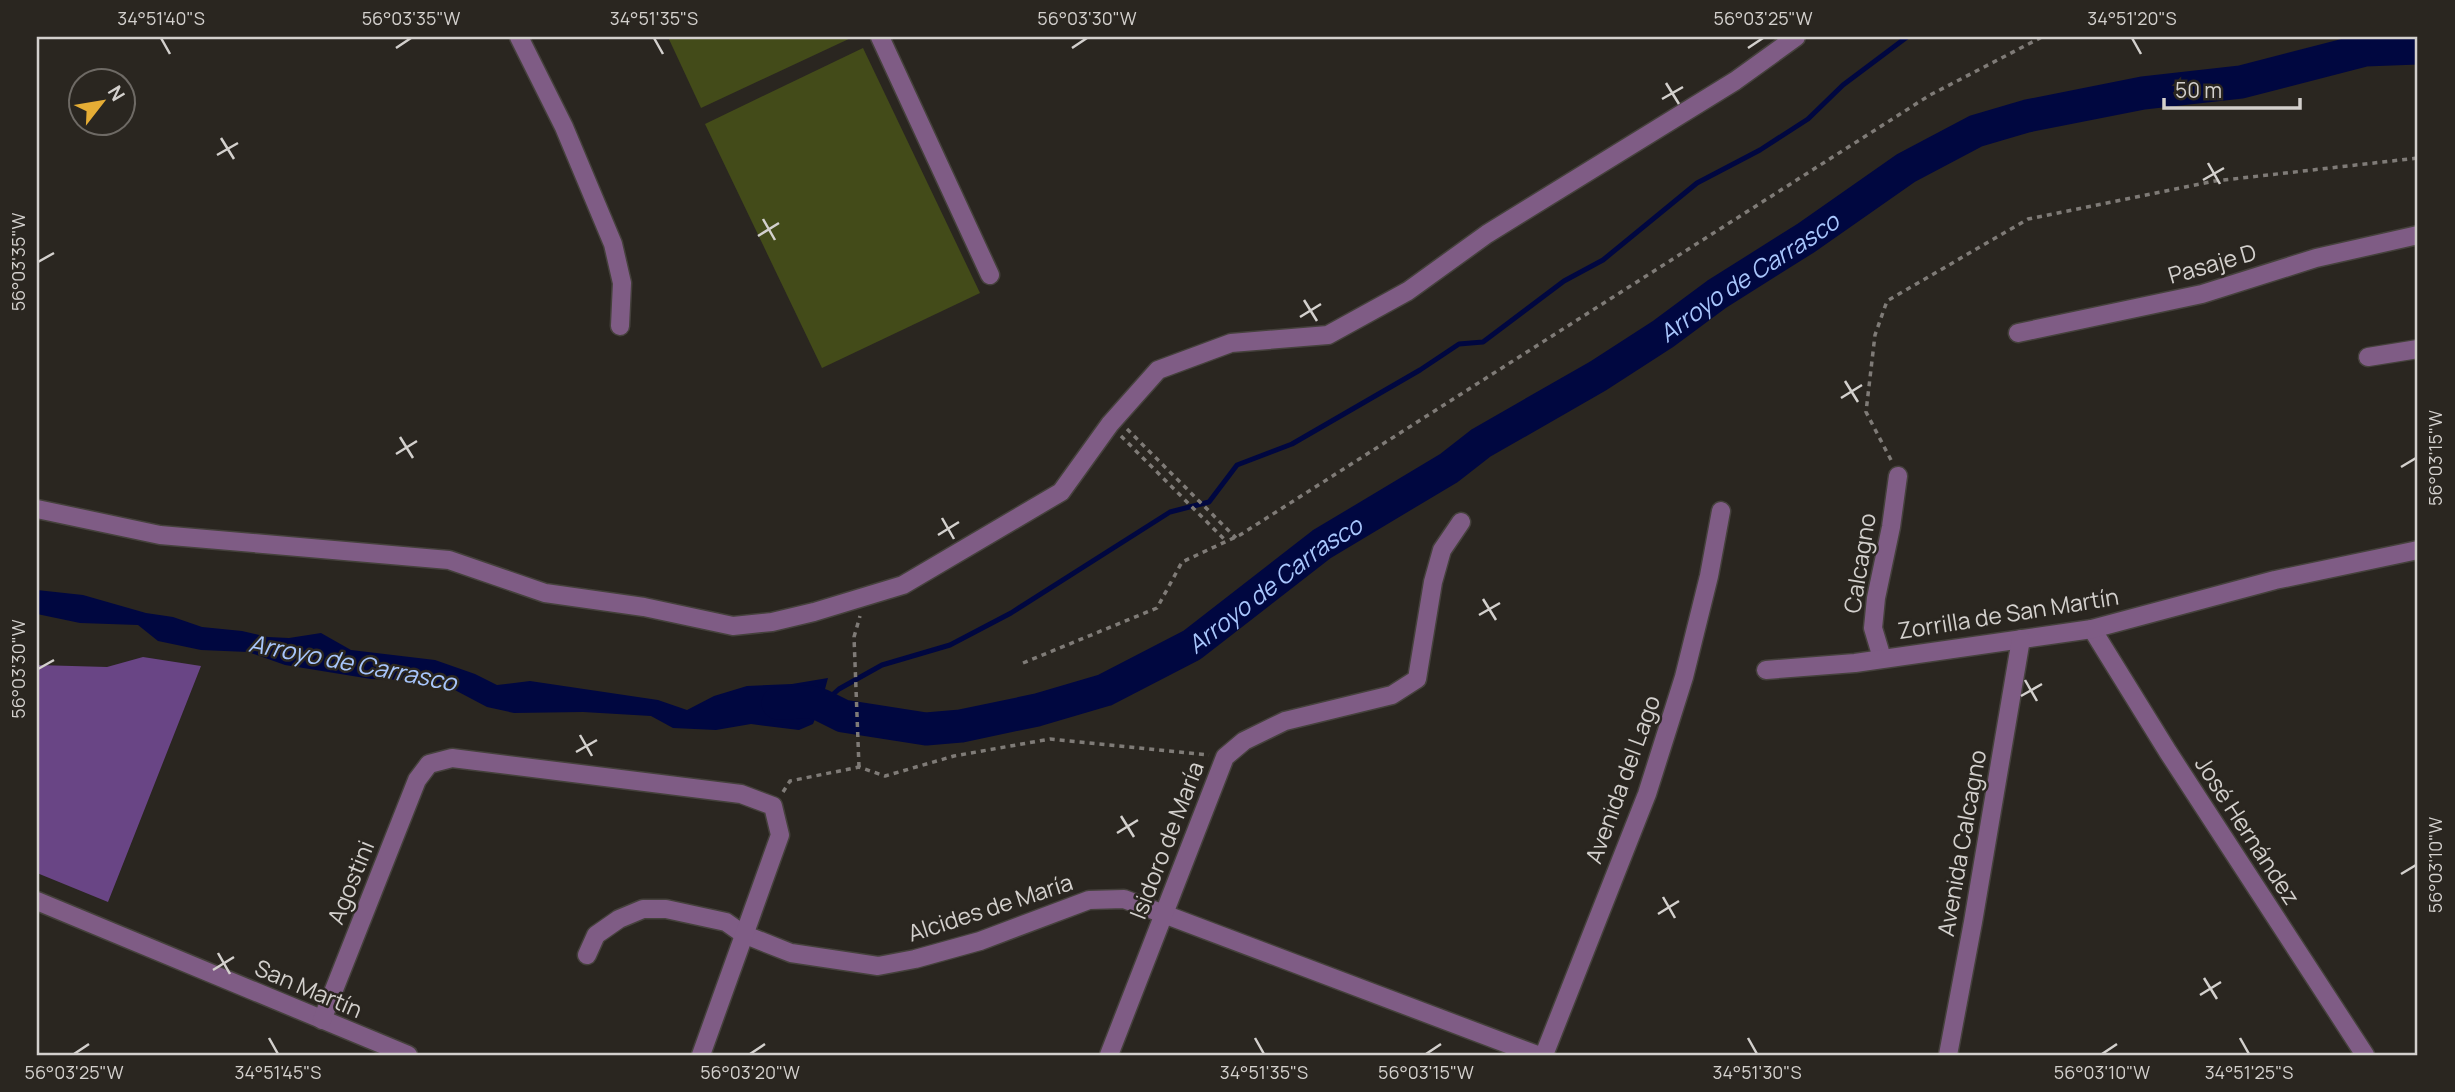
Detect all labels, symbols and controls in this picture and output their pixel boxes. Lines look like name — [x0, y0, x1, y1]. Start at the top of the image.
text: 34°51'40"S — [117, 6, 205, 30]
text: 56°03'35"W — [362, 6, 461, 30]
text: 34°51'35"S — [610, 6, 698, 30]
text: 56°03'30"W — [1037, 6, 1137, 30]
text: 56°03'25"W — [1714, 6, 1813, 30]
text: 34°51'20"S — [2087, 6, 2177, 30]
north arrow — [66, 66, 136, 136]
scale bar — [2164, 66, 2301, 110]
text: 50 m — [2175, 76, 2222, 104]
text: N — [102, 81, 131, 106]
water label: Arroyo de Carrasco — [1651, 203, 1846, 349]
text: 56°03'35"W — [6, 212, 30, 311]
street label: Pasaje D — [2164, 235, 2260, 291]
text: 56°03'15"W — [2423, 410, 2447, 506]
water label: Arroyo de Carrasco — [1179, 507, 1369, 660]
street label: Calcagno — [1835, 511, 1883, 615]
street label: Zorrilla de San Martín — [1895, 580, 2121, 646]
text: 56°03'30"W — [6, 619, 30, 719]
water label: Arroyo de Carrasco — [246, 626, 461, 699]
street label: Avenida del Lago — [1577, 690, 1667, 868]
street label: Avenida Calcagno — [1929, 747, 1993, 939]
street label: José Hernández — [2188, 750, 2308, 910]
street label: Isidoro de María — [1121, 757, 1211, 923]
text: 56°03'10"W — [2423, 817, 2447, 913]
street label: Agostini — [319, 835, 381, 929]
street label: Alcides de María — [903, 865, 1077, 949]
street label: San Martín — [250, 951, 368, 1025]
text: 56°03'25"W — [25, 1060, 124, 1084]
text: 34°51'45"S — [235, 1060, 321, 1084]
text: 56°03'20"W — [700, 1060, 800, 1084]
text: 34°51'35"S — [1220, 1060, 1308, 1084]
text: 56°03'15"W — [1378, 1060, 1474, 1084]
text: 34°51'30"S — [1712, 1060, 1802, 1084]
text: 56°03'10"W — [2054, 1060, 2150, 1084]
text: 34°51'25"S — [2205, 1060, 2293, 1084]

